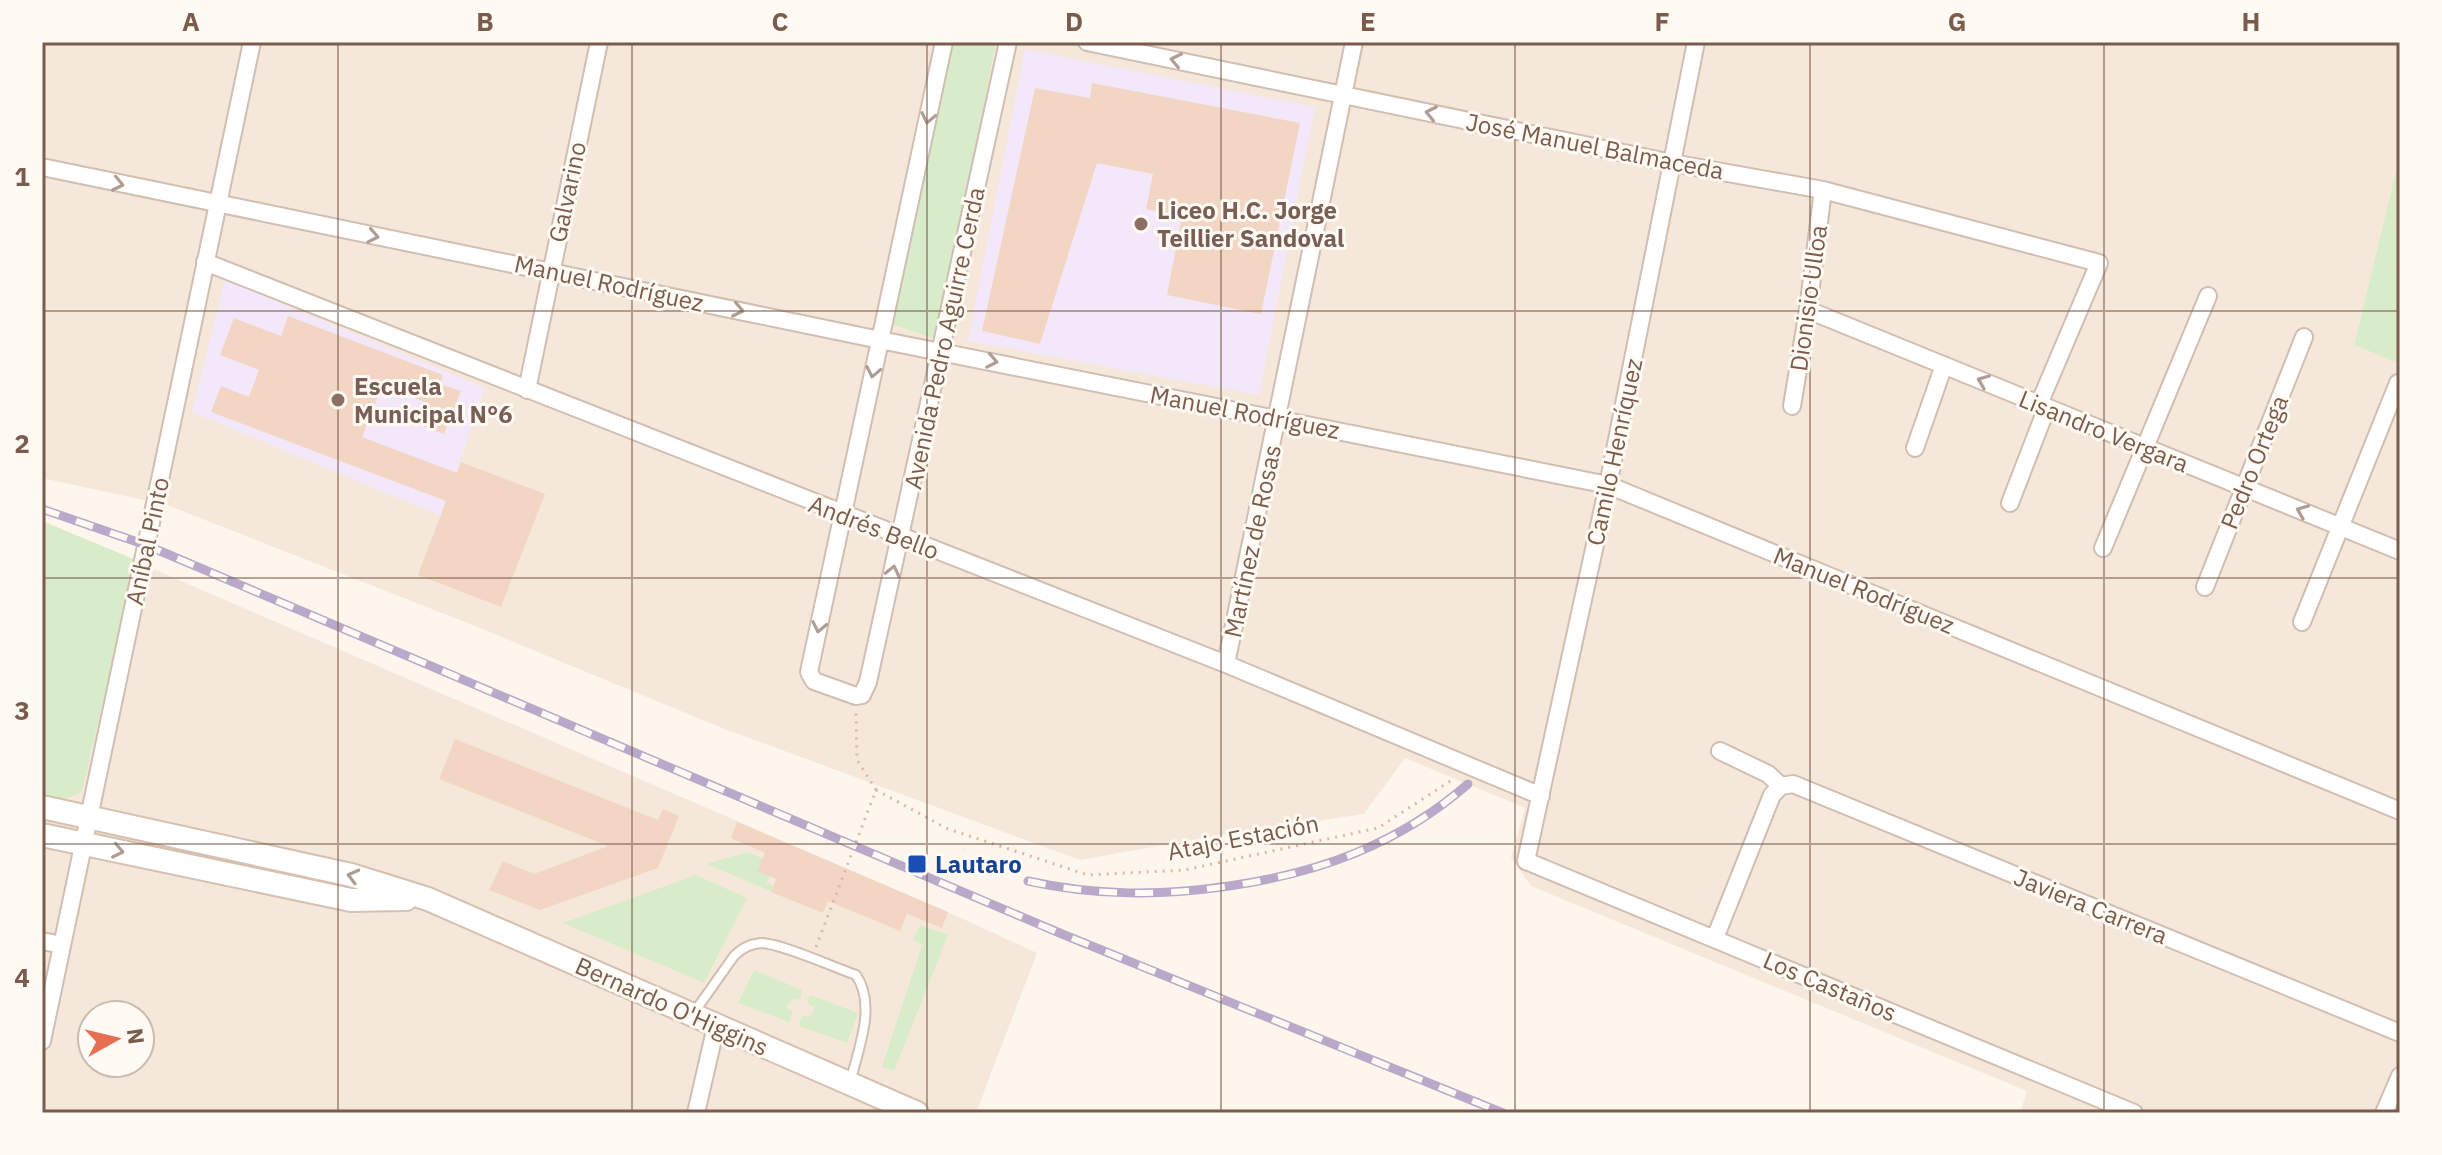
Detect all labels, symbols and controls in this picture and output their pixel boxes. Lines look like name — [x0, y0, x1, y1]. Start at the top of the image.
text: A — [182, 4, 200, 38]
text: B — [476, 4, 494, 38]
text: C — [772, 4, 789, 38]
text: D — [1065, 4, 1083, 38]
text: E — [1360, 4, 1376, 38]
text: F — [1654, 4, 1670, 38]
text: G — [1948, 4, 1966, 38]
text: H — [2242, 4, 2260, 38]
one-way arrow — [1170, 53, 1183, 70]
one-way arrow — [1425, 105, 1438, 122]
street label: José Manuel Balmaceda — [1463, 105, 1727, 187]
one-way arrow — [920, 111, 937, 125]
street label: Galvarino — [541, 139, 593, 245]
text: 1 — [14, 159, 30, 193]
one-way arrow — [111, 175, 125, 192]
street label: Avenida Pedro Aguirre Cerda — [896, 184, 992, 492]
place label: Liceo H.C. Jorge Teillier Sandoval — [1157, 194, 1344, 254]
marker: Liceo H.C. Jorge Teillier Sandoval — [1132, 215, 1150, 233]
street label: Dionisio Ulloa — [1782, 223, 1834, 373]
one-way arrow — [366, 226, 380, 243]
street label: Manuel Rodríguez — [512, 247, 706, 319]
one-way arrow — [730, 301, 744, 318]
one-way arrow — [985, 352, 999, 369]
street label: Camilo Henríquez — [1579, 355, 1649, 549]
one-way arrow — [865, 365, 882, 379]
place label: Escuela Municipal N°6 — [354, 370, 513, 430]
one-way arrow — [1977, 375, 1991, 391]
street label: Manuel Rodríguez — [1147, 378, 1343, 446]
street label: Lisandro Vergara — [2014, 382, 2194, 480]
street label: Pedro Ortega — [2213, 390, 2295, 534]
marker: Escuela Municipal N°6 — [329, 391, 347, 409]
text: 2 — [14, 426, 30, 460]
street label: Martínez de Rosas — [1216, 442, 1288, 640]
street label: Aníbal Pinto — [118, 474, 176, 608]
street label: Andrés Bello — [804, 487, 944, 567]
one-way arrow — [2296, 505, 2310, 521]
street label: Manuel Rodríguez — [1769, 539, 1959, 641]
one-way arrow — [884, 565, 901, 578]
one-way arrow — [811, 619, 828, 633]
text: 3 — [14, 693, 30, 727]
street label: Atajo Estación — [1165, 807, 1321, 867]
one-way arrow — [111, 842, 125, 859]
place label: Lautaro — [935, 848, 1022, 880]
marker: Lautaro — [906, 853, 928, 875]
street label: Javiera Carrera — [2009, 861, 2173, 951]
one-way arrow — [347, 869, 361, 886]
street label: Los Castaños — [1758, 944, 1902, 1028]
street label: Bernardo O'Higgins — [570, 949, 774, 1063]
text: 4 — [14, 960, 30, 994]
north arrow — [76, 999, 156, 1079]
text: N — [121, 1026, 152, 1046]

